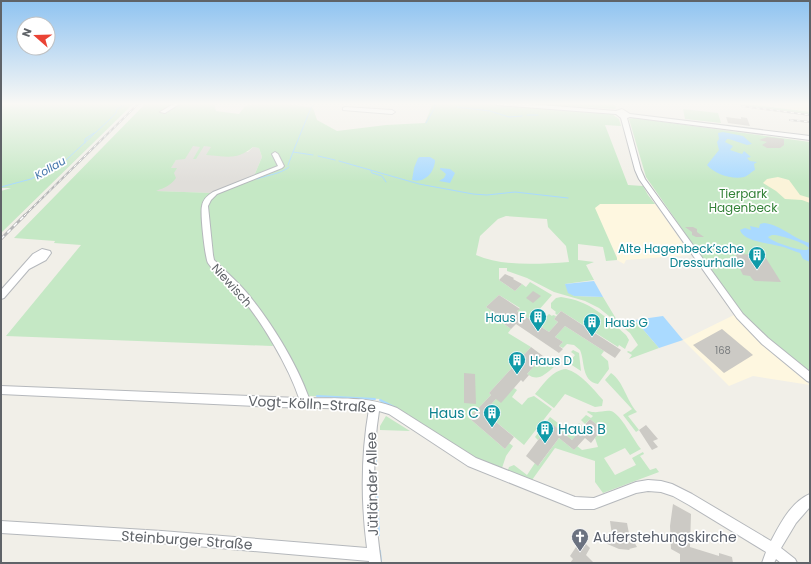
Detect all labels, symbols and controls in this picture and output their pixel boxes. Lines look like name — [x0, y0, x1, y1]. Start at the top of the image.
north arrow — [16, 16, 56, 56]
text: N — [18, 26, 36, 39]
water label: Kollau — [31, 153, 69, 183]
park label: Tierpark Hagenbeck — [709, 185, 778, 216]
place label: Alte Hagenbeck’sche Dressurhalle — [618, 240, 744, 271]
building icon: Alte Hagenbeck’sche Dressurhalle — [747, 245, 767, 270]
street label: Niewisch — [208, 260, 256, 310]
building icon: Haus F — [528, 307, 548, 332]
place label: Haus F — [485, 309, 525, 326]
building icon: Haus G — [582, 312, 602, 337]
place label: Haus G — [605, 314, 648, 331]
house number: 168 — [715, 343, 731, 358]
building icon: Haus D — [507, 350, 527, 375]
place label: Haus D — [530, 352, 572, 369]
street label: Vogt-Kölln-Straße — [248, 391, 377, 417]
place label: Haus C — [429, 403, 479, 423]
building icon: Haus C — [482, 403, 502, 428]
building icon: Haus B — [535, 419, 555, 444]
place label: Haus B — [558, 419, 606, 439]
street label: Jütländer Allee — [361, 431, 383, 536]
street label: Steinburger Straße — [121, 525, 254, 555]
church icon: Auferstehungskirche — [570, 527, 590, 552]
place label: Auferstehungskirche — [593, 527, 737, 547]

